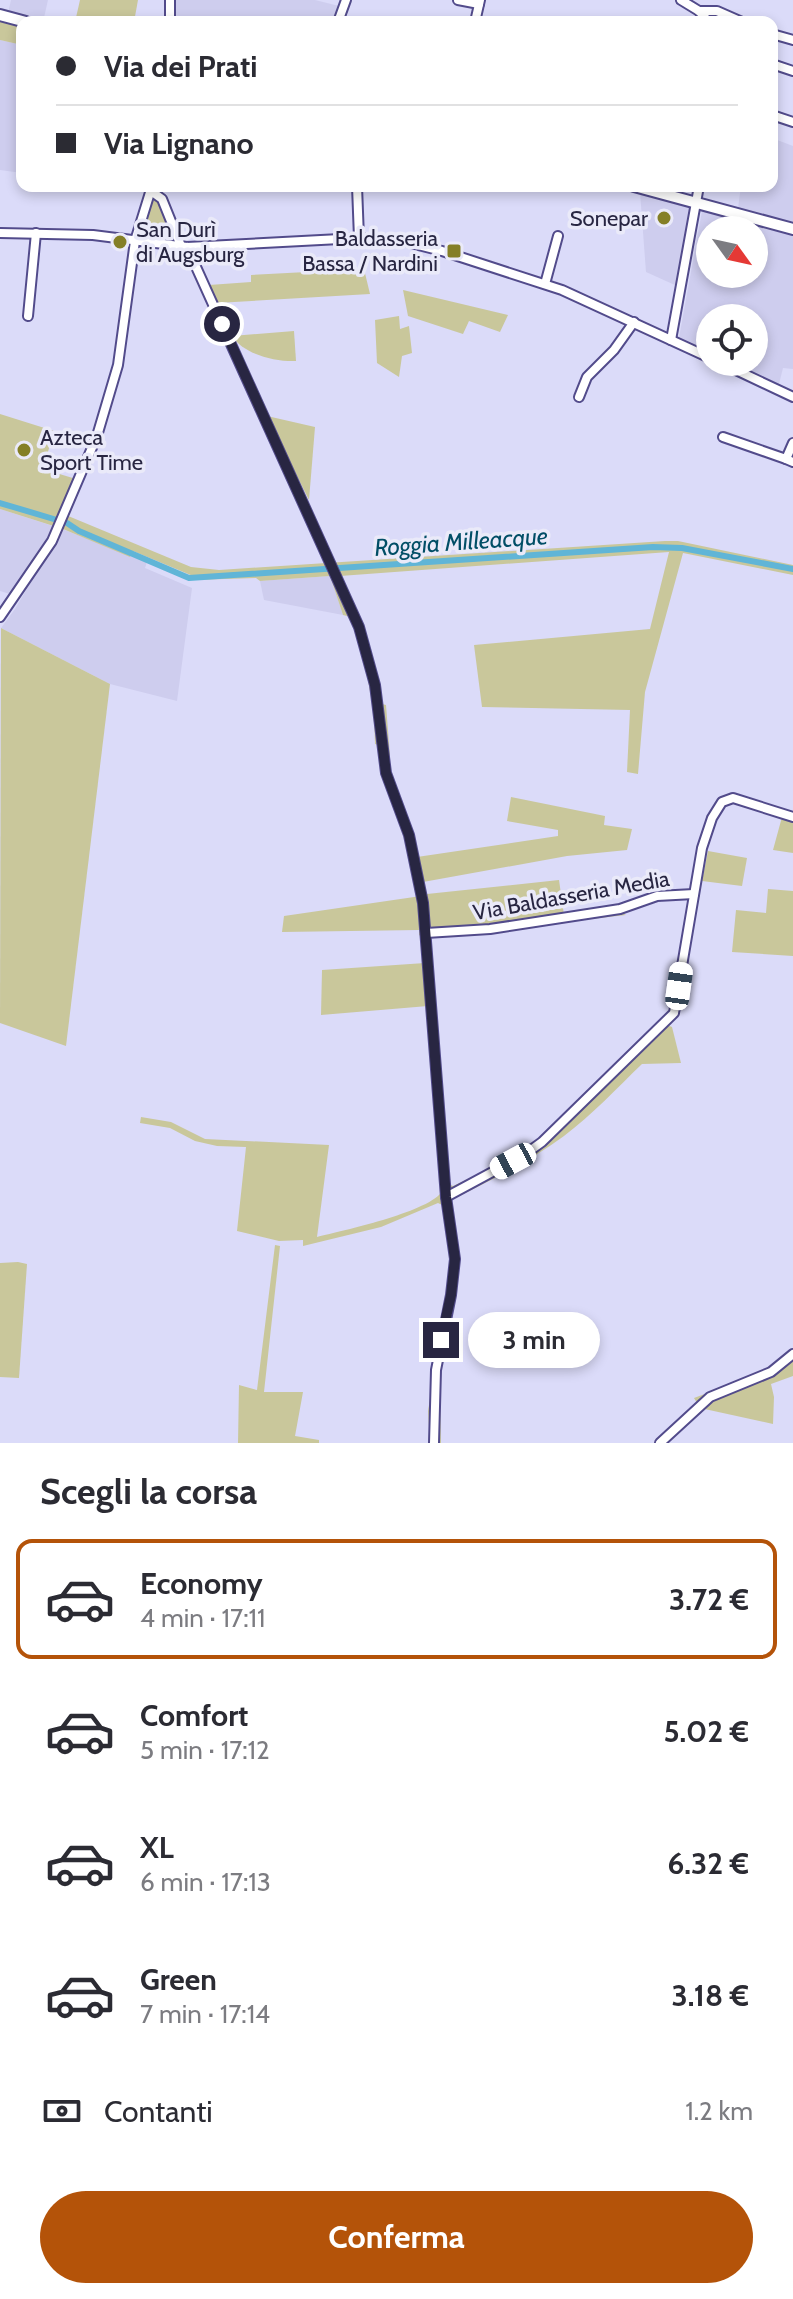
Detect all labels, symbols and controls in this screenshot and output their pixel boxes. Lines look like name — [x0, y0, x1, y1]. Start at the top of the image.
text: Via dei Prati — [104, 48, 257, 85]
text: Via Lignano — [104, 125, 254, 162]
place label: Sonepar — [570, 205, 648, 232]
marker: Sonepar — [655, 209, 673, 227]
place label: San Durì di Augsburg — [136, 216, 245, 268]
north arrow — [696, 216, 768, 288]
map controls — [696, 216, 768, 376]
place label: Baldasseria Bassa / Nardini — [302, 225, 438, 277]
marker: San Durì di Augsburg — [111, 233, 129, 251]
marker: Baldasseria Bassa / Nardini — [445, 242, 463, 260]
button: locate — [696, 304, 768, 376]
route start — [204, 306, 240, 342]
place label: Azteca Sport Time — [40, 424, 143, 476]
marker: Azteca Sport Time — [15, 441, 33, 459]
water label: Roggia Milleacque — [373, 521, 549, 562]
street label: Via Baldasseria Media — [471, 865, 672, 926]
car — [664, 961, 694, 1011]
car — [486, 1139, 540, 1183]
callout: 3 min — [469, 1312, 601, 1368]
route end — [423, 1322, 459, 1358]
text: 3 min — [502, 1324, 566, 1356]
text: Scegli la corsa — [40, 1469, 257, 1513]
icon: car — [44, 1563, 116, 1635]
text: Economy — [140, 1565, 263, 1602]
text: 3.72 € — [669, 1581, 749, 1618]
text: 4 min · 17:11 — [140, 1602, 266, 1634]
icon: car — [44, 1695, 116, 1767]
text: Comfort — [140, 1697, 248, 1734]
text: 5.02 € — [663, 1713, 749, 1750]
text: 5 min · 17:12 — [140, 1734, 270, 1766]
icon: car — [44, 1827, 116, 1899]
text: XL — [140, 1829, 174, 1866]
text: 6.32 € — [667, 1845, 749, 1882]
text: 6 min · 17:13 — [140, 1866, 271, 1898]
icon: car — [44, 1959, 116, 2031]
text: Green — [140, 1961, 217, 1998]
text: 3.18 € — [672, 1977, 749, 2014]
text: 7 min · 17:14 — [140, 1998, 270, 2030]
icon: cash — [40, 2089, 84, 2133]
text: Contanti — [104, 2093, 213, 2130]
text: 1.2 km — [685, 2095, 753, 2127]
button: Conferma — [40, 2191, 753, 2283]

